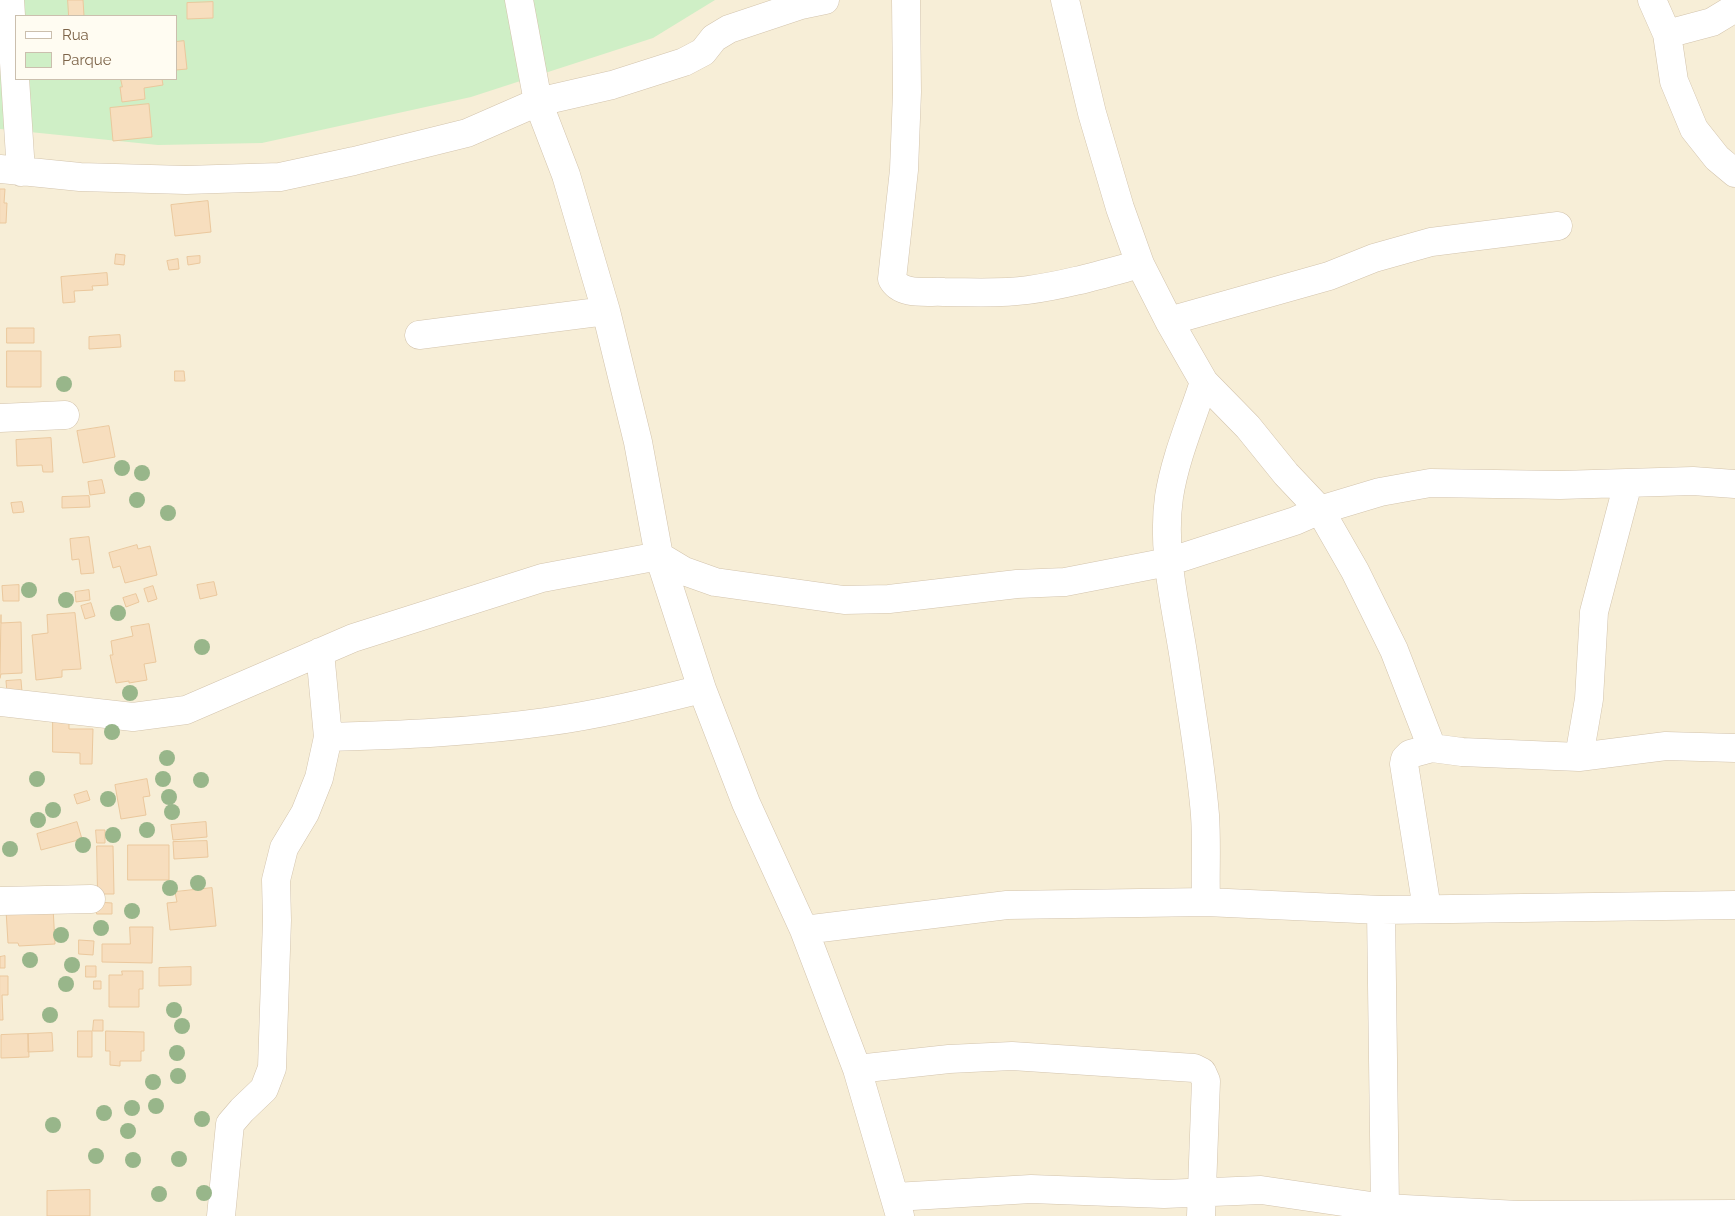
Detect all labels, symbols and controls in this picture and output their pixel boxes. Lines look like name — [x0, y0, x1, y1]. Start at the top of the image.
legend — [15, 15, 178, 80]
text: Rua — [62, 26, 89, 44]
text: Parque — [62, 51, 111, 69]

